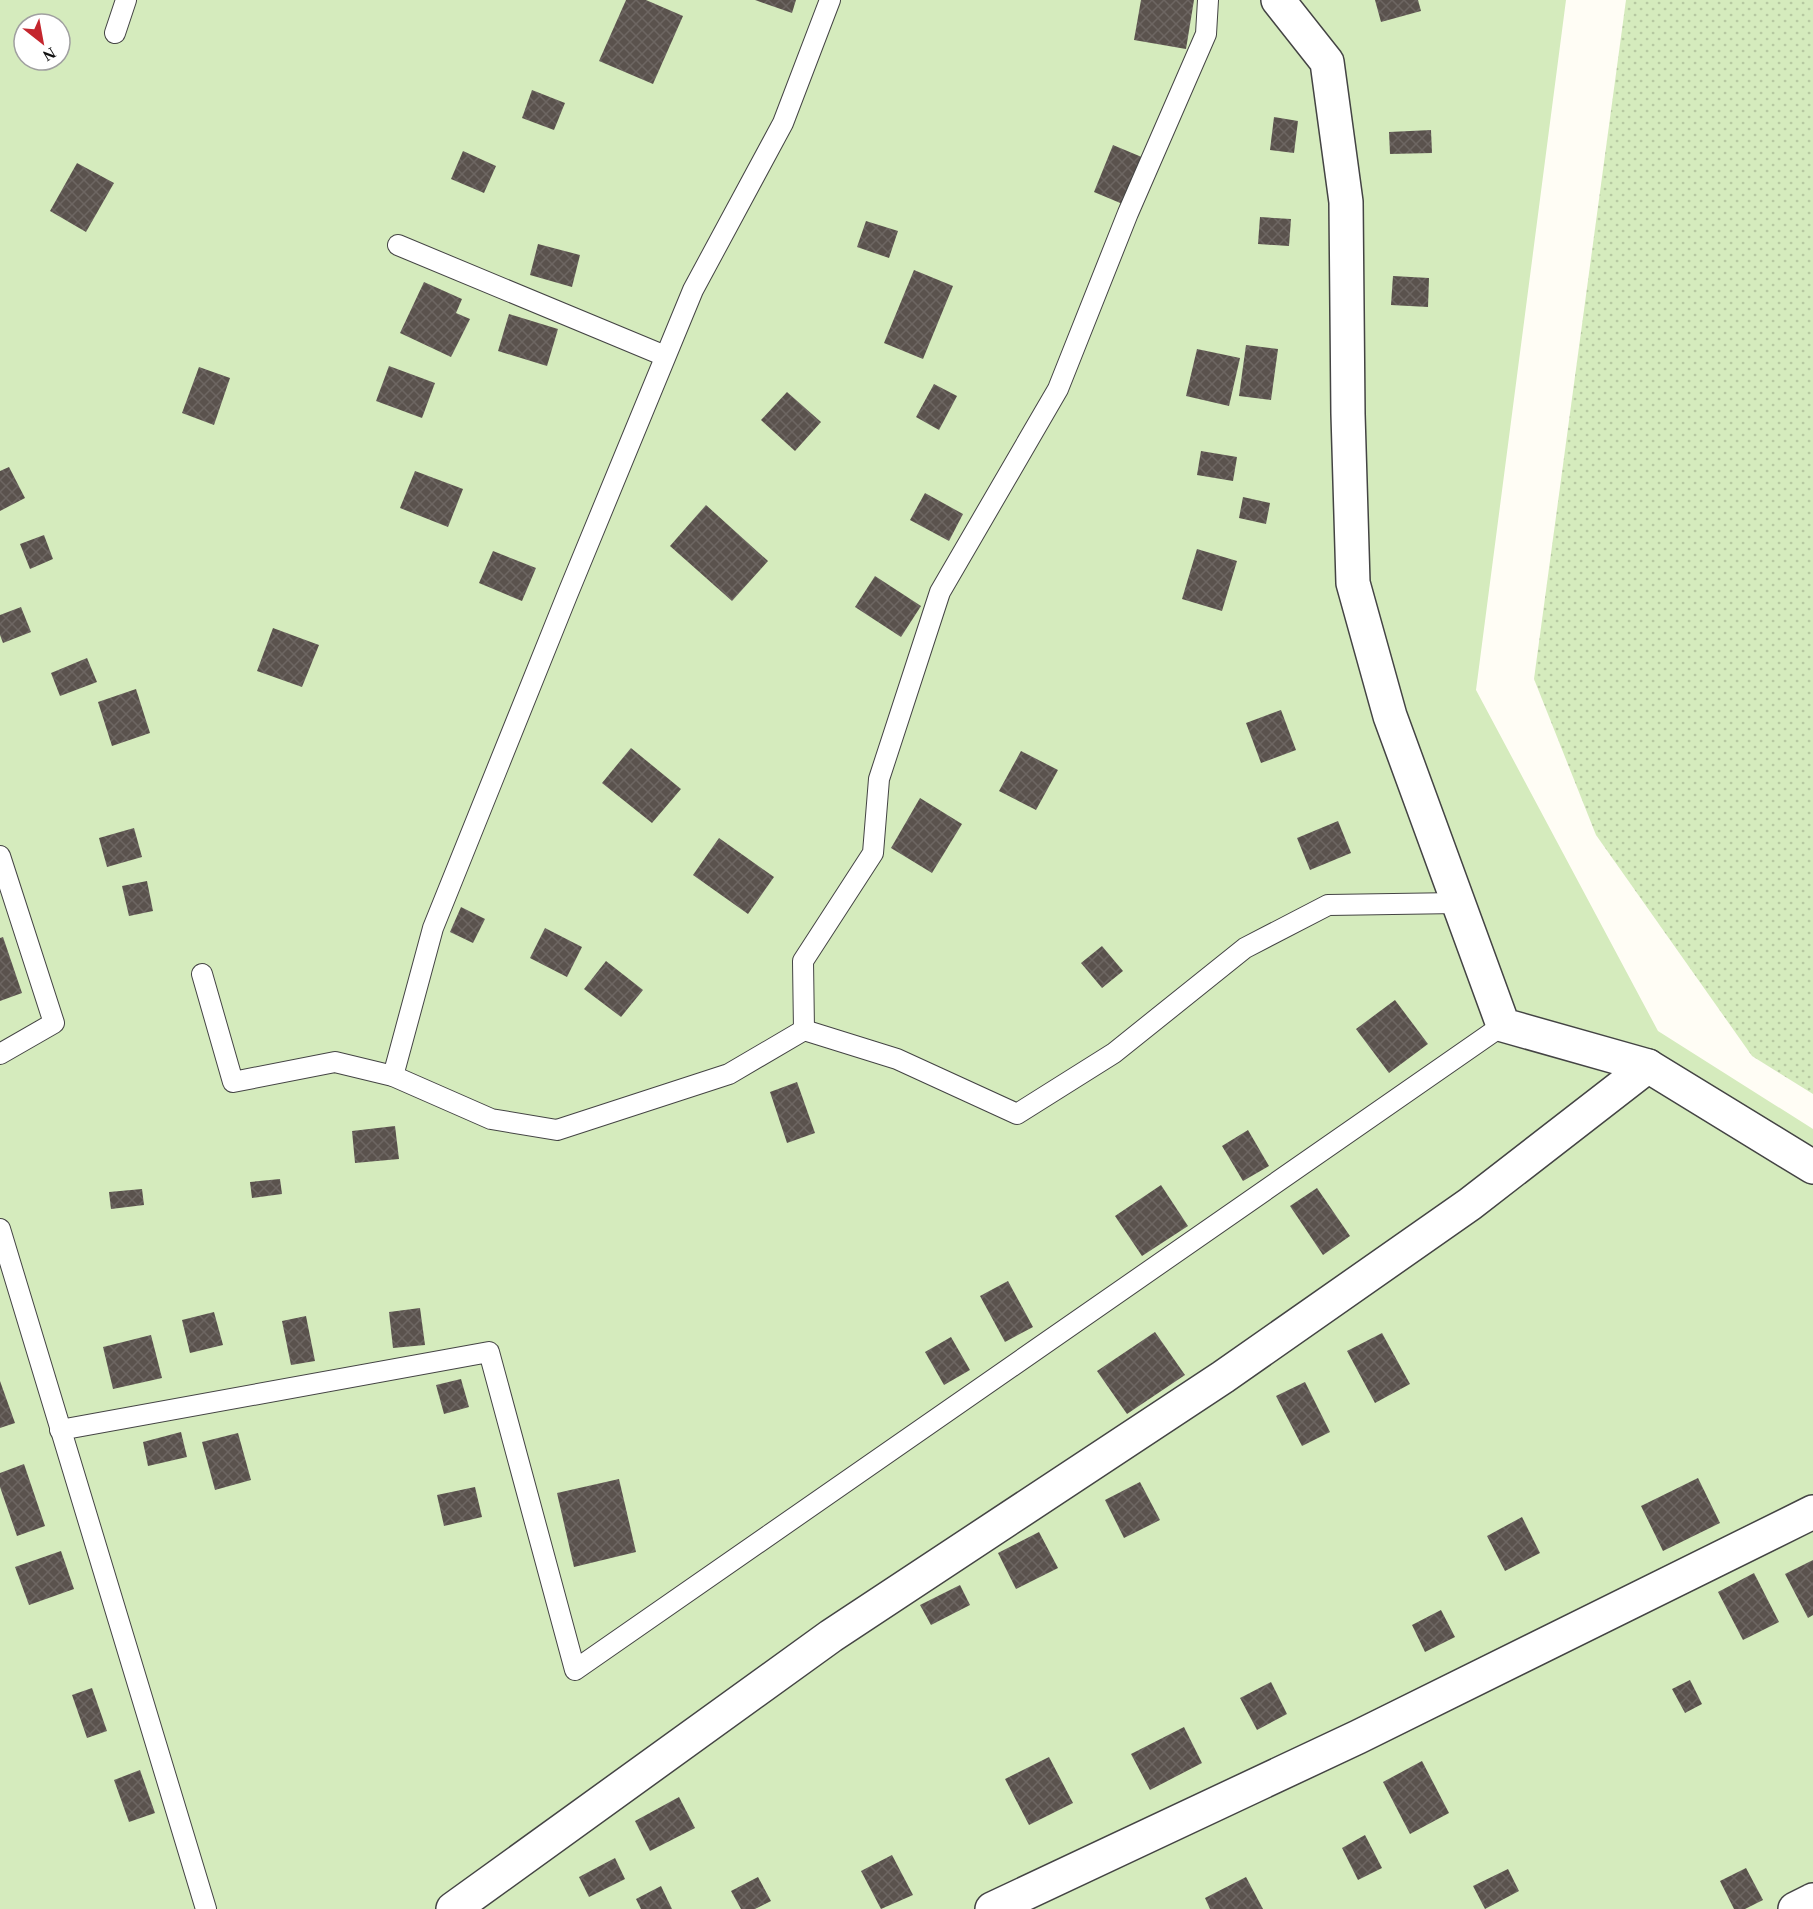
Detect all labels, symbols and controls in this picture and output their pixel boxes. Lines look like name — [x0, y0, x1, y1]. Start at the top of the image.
north arrow — [12, 12, 72, 72]
text: N — [40, 44, 59, 65]

